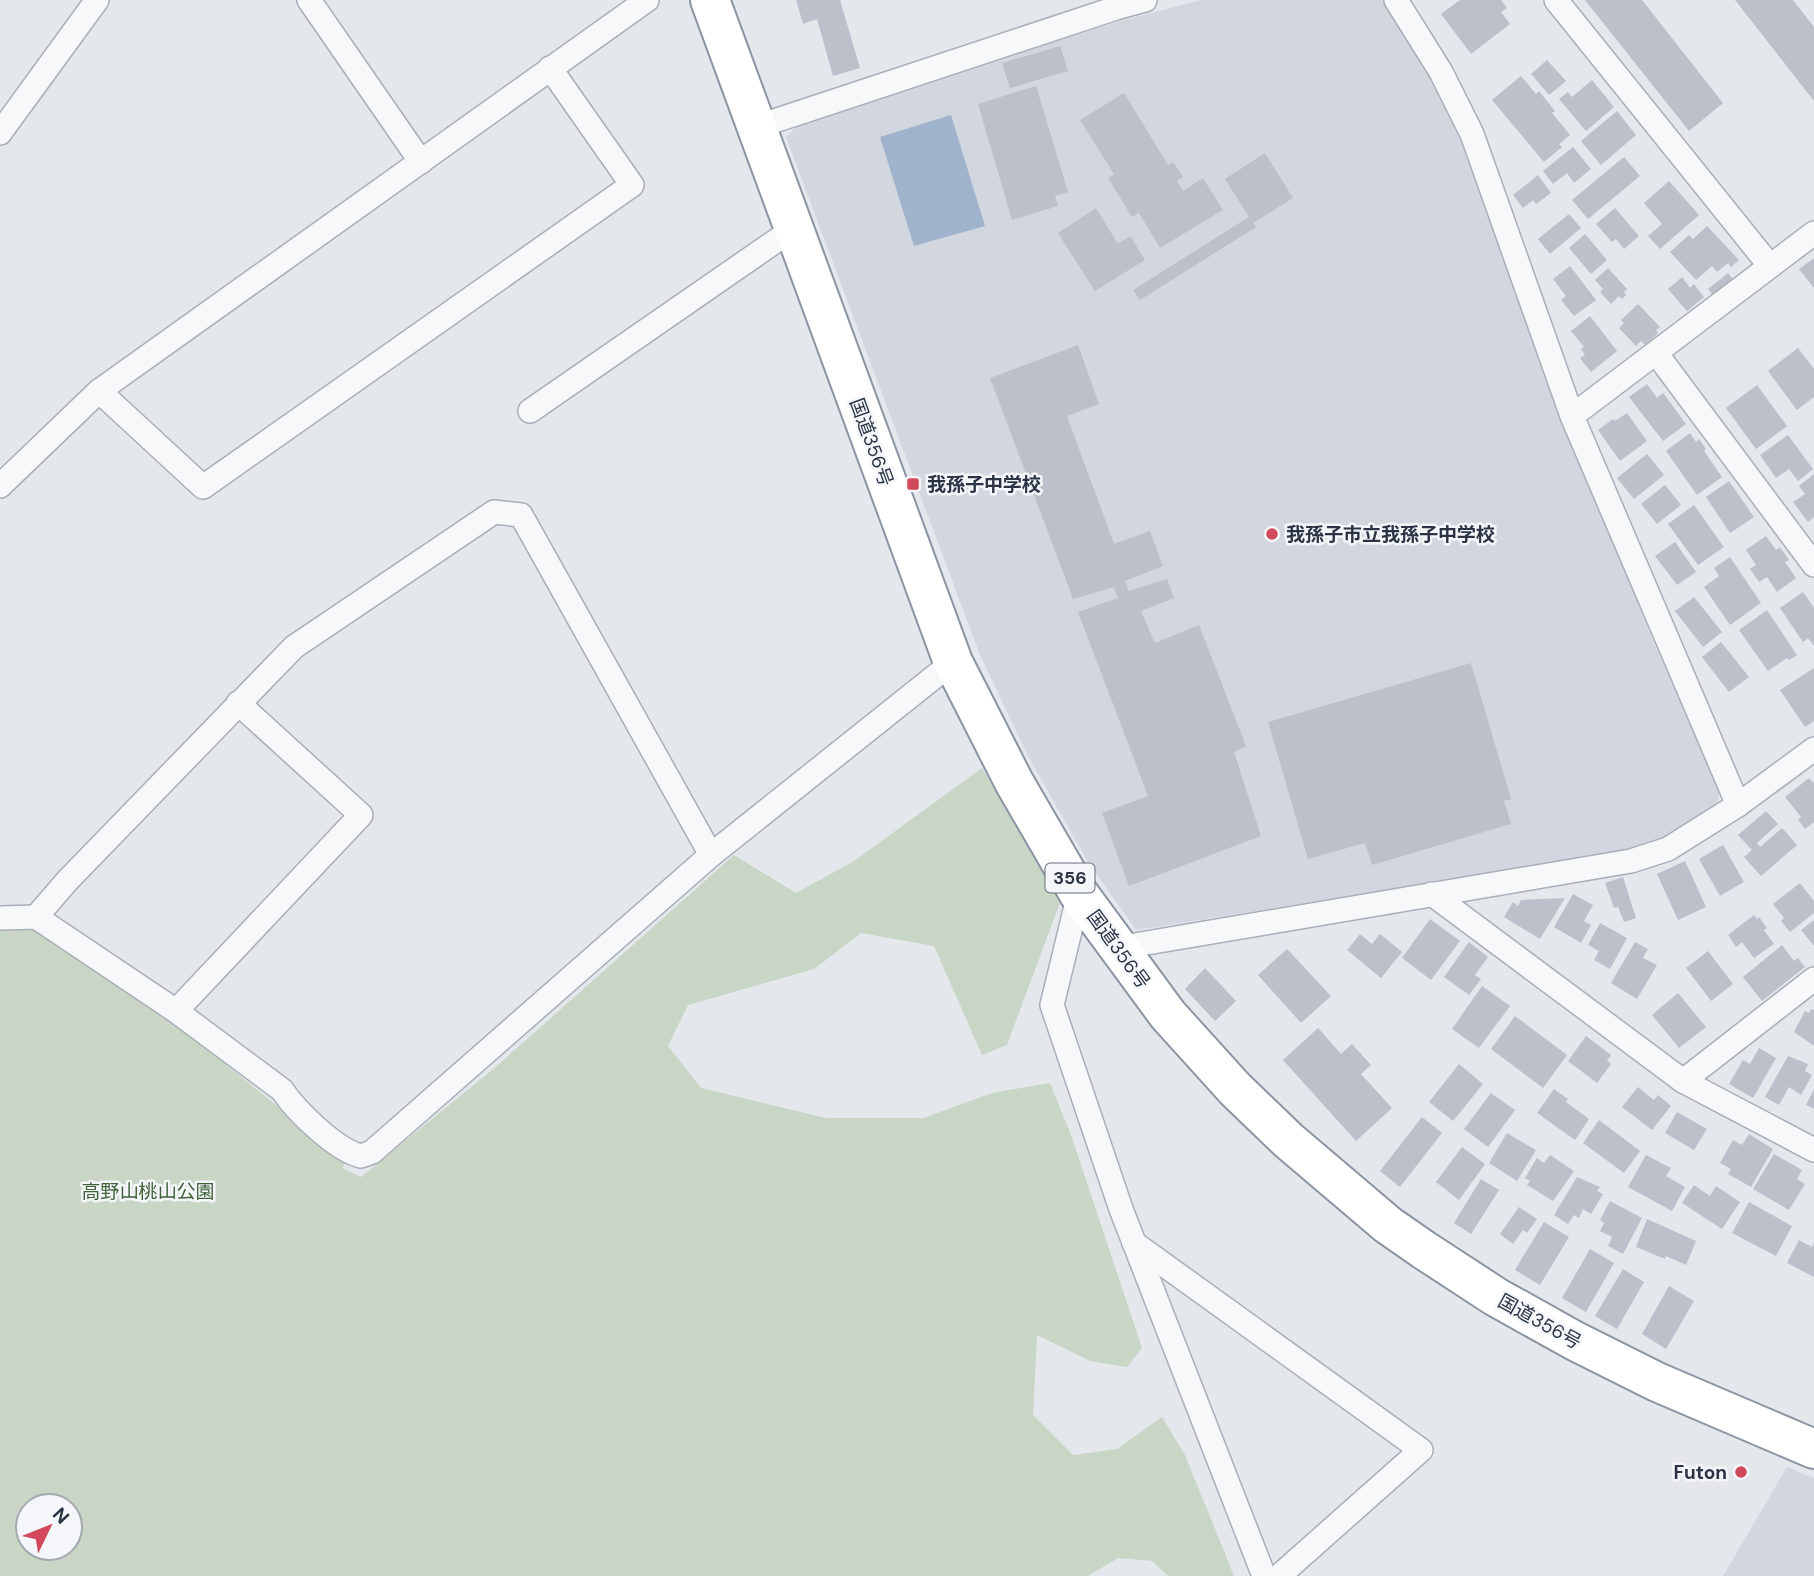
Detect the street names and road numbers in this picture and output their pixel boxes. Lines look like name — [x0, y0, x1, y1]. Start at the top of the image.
street label: 国道356号 — [844, 395, 899, 490]
road number: 356 — [1046, 864, 1094, 892]
street label: 国道356号 — [1082, 905, 1156, 994]
street label: 国道356号 — [1494, 1288, 1586, 1355]

